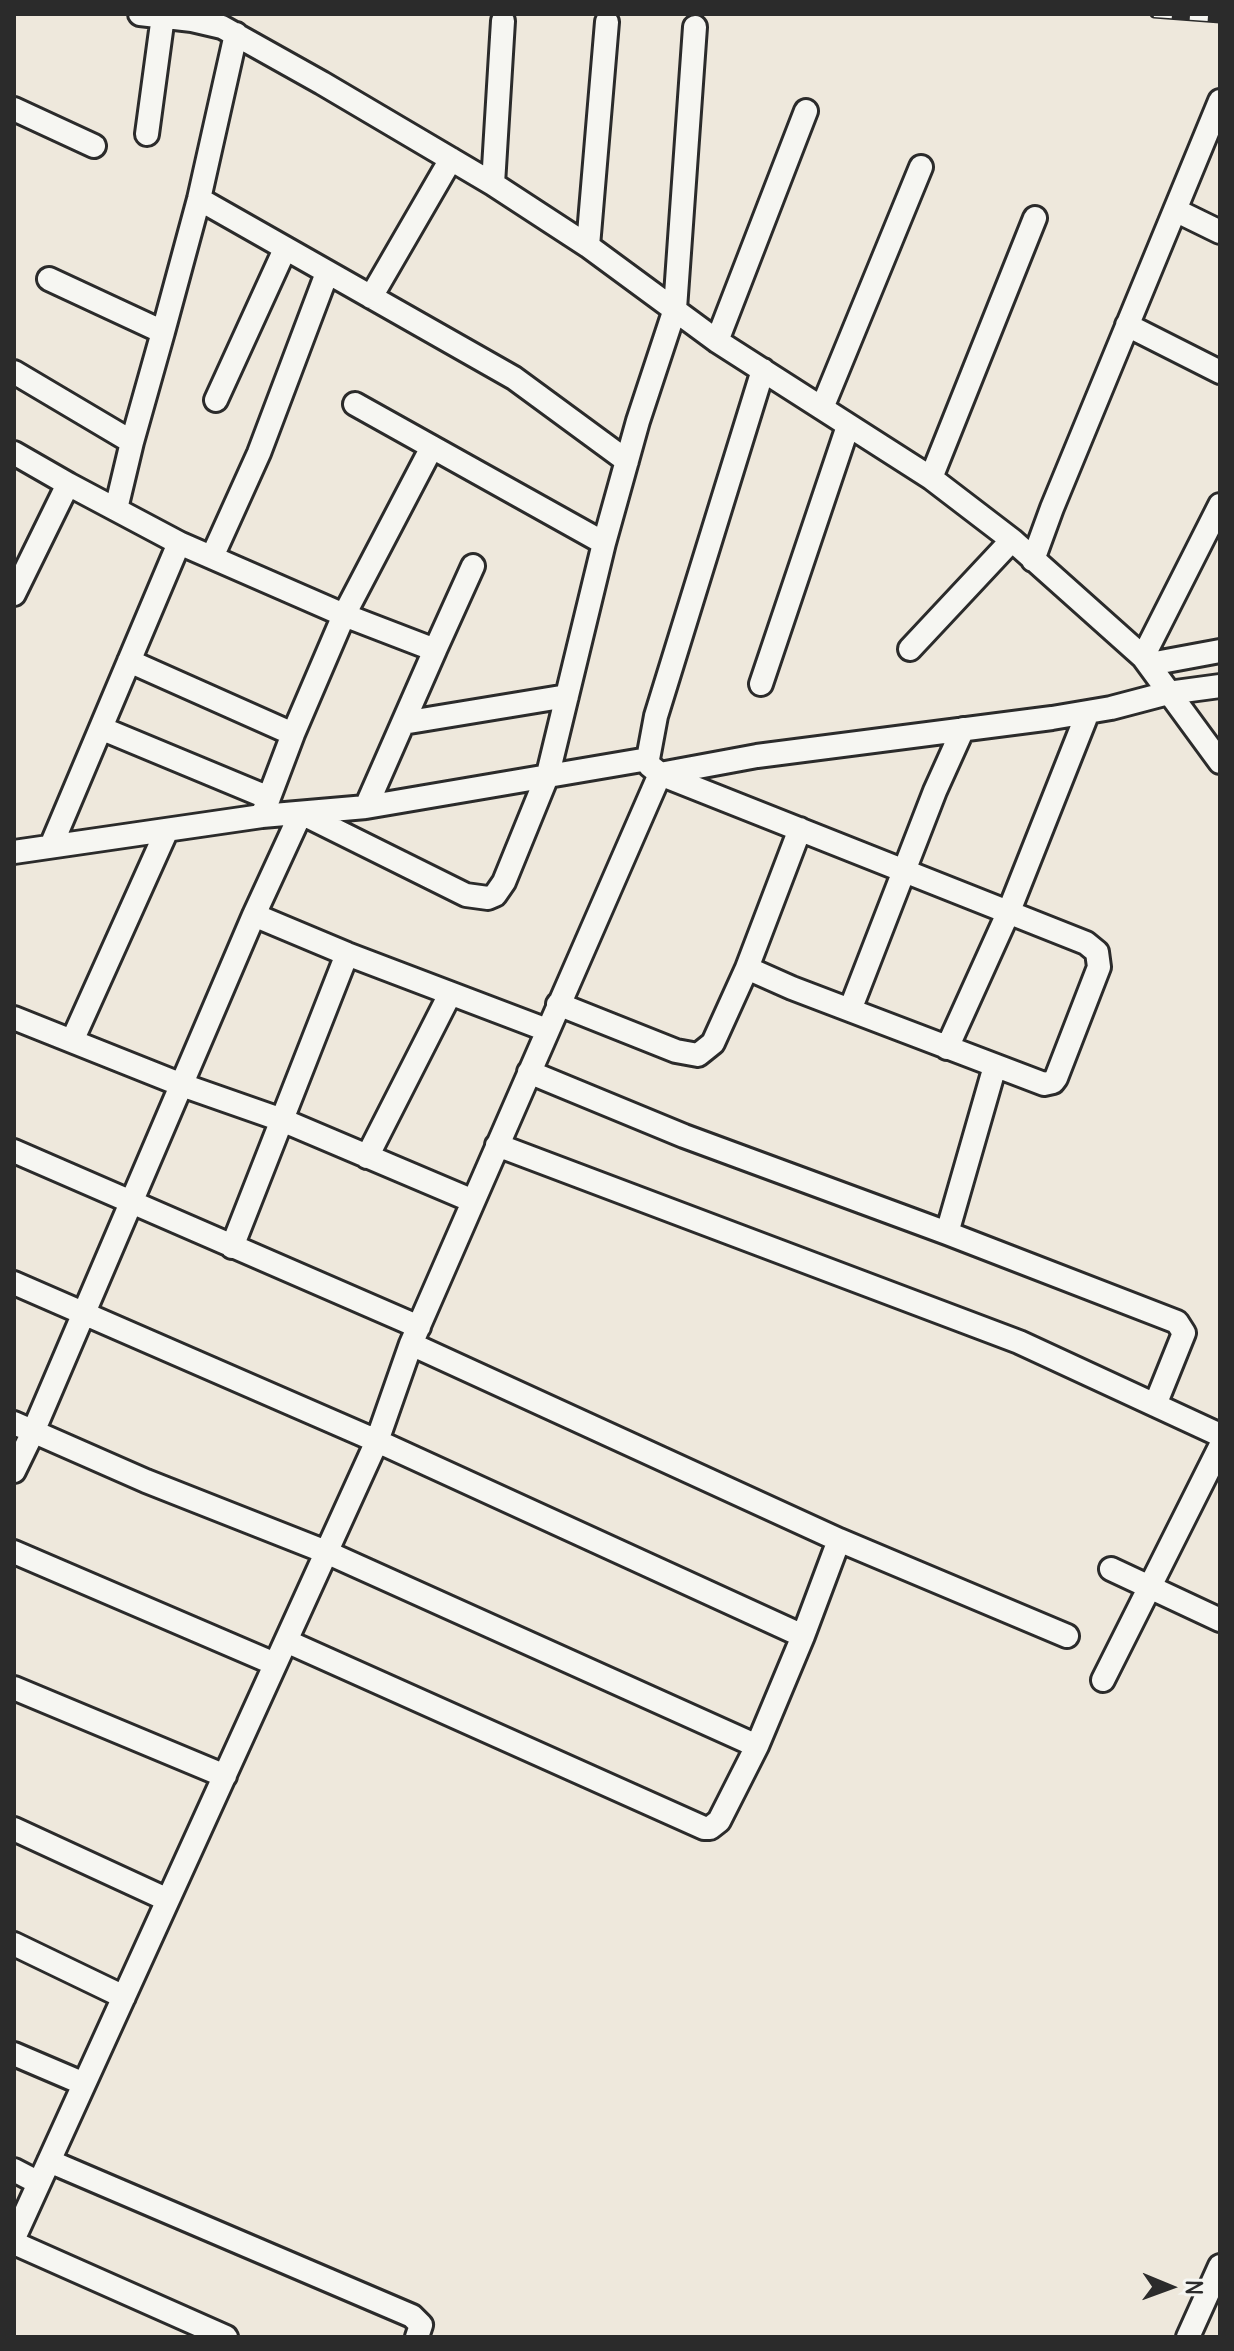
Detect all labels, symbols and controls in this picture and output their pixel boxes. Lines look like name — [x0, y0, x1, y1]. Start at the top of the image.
north arrow — [1130, 2247, 1210, 2327]
text: N — [1180, 2280, 1208, 2295]

